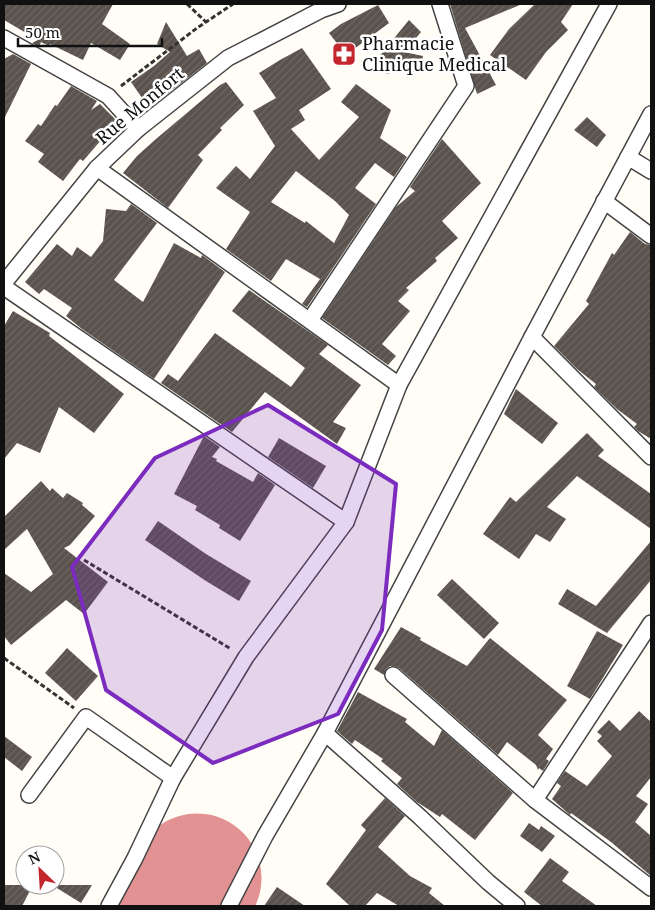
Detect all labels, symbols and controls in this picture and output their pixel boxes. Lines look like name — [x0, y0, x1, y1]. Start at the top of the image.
scale bar — [18, 15, 161, 47]
text: 50 m — [25, 22, 60, 42]
place label: Pharmacie Clinique Medical — [362, 31, 507, 76]
pharmacy icon: Pharmacie Clinique Medical — [331, 41, 357, 67]
street label: Rue Monfort — [90, 61, 189, 149]
north arrow — [15, 845, 65, 895]
text: N — [25, 847, 43, 869]

